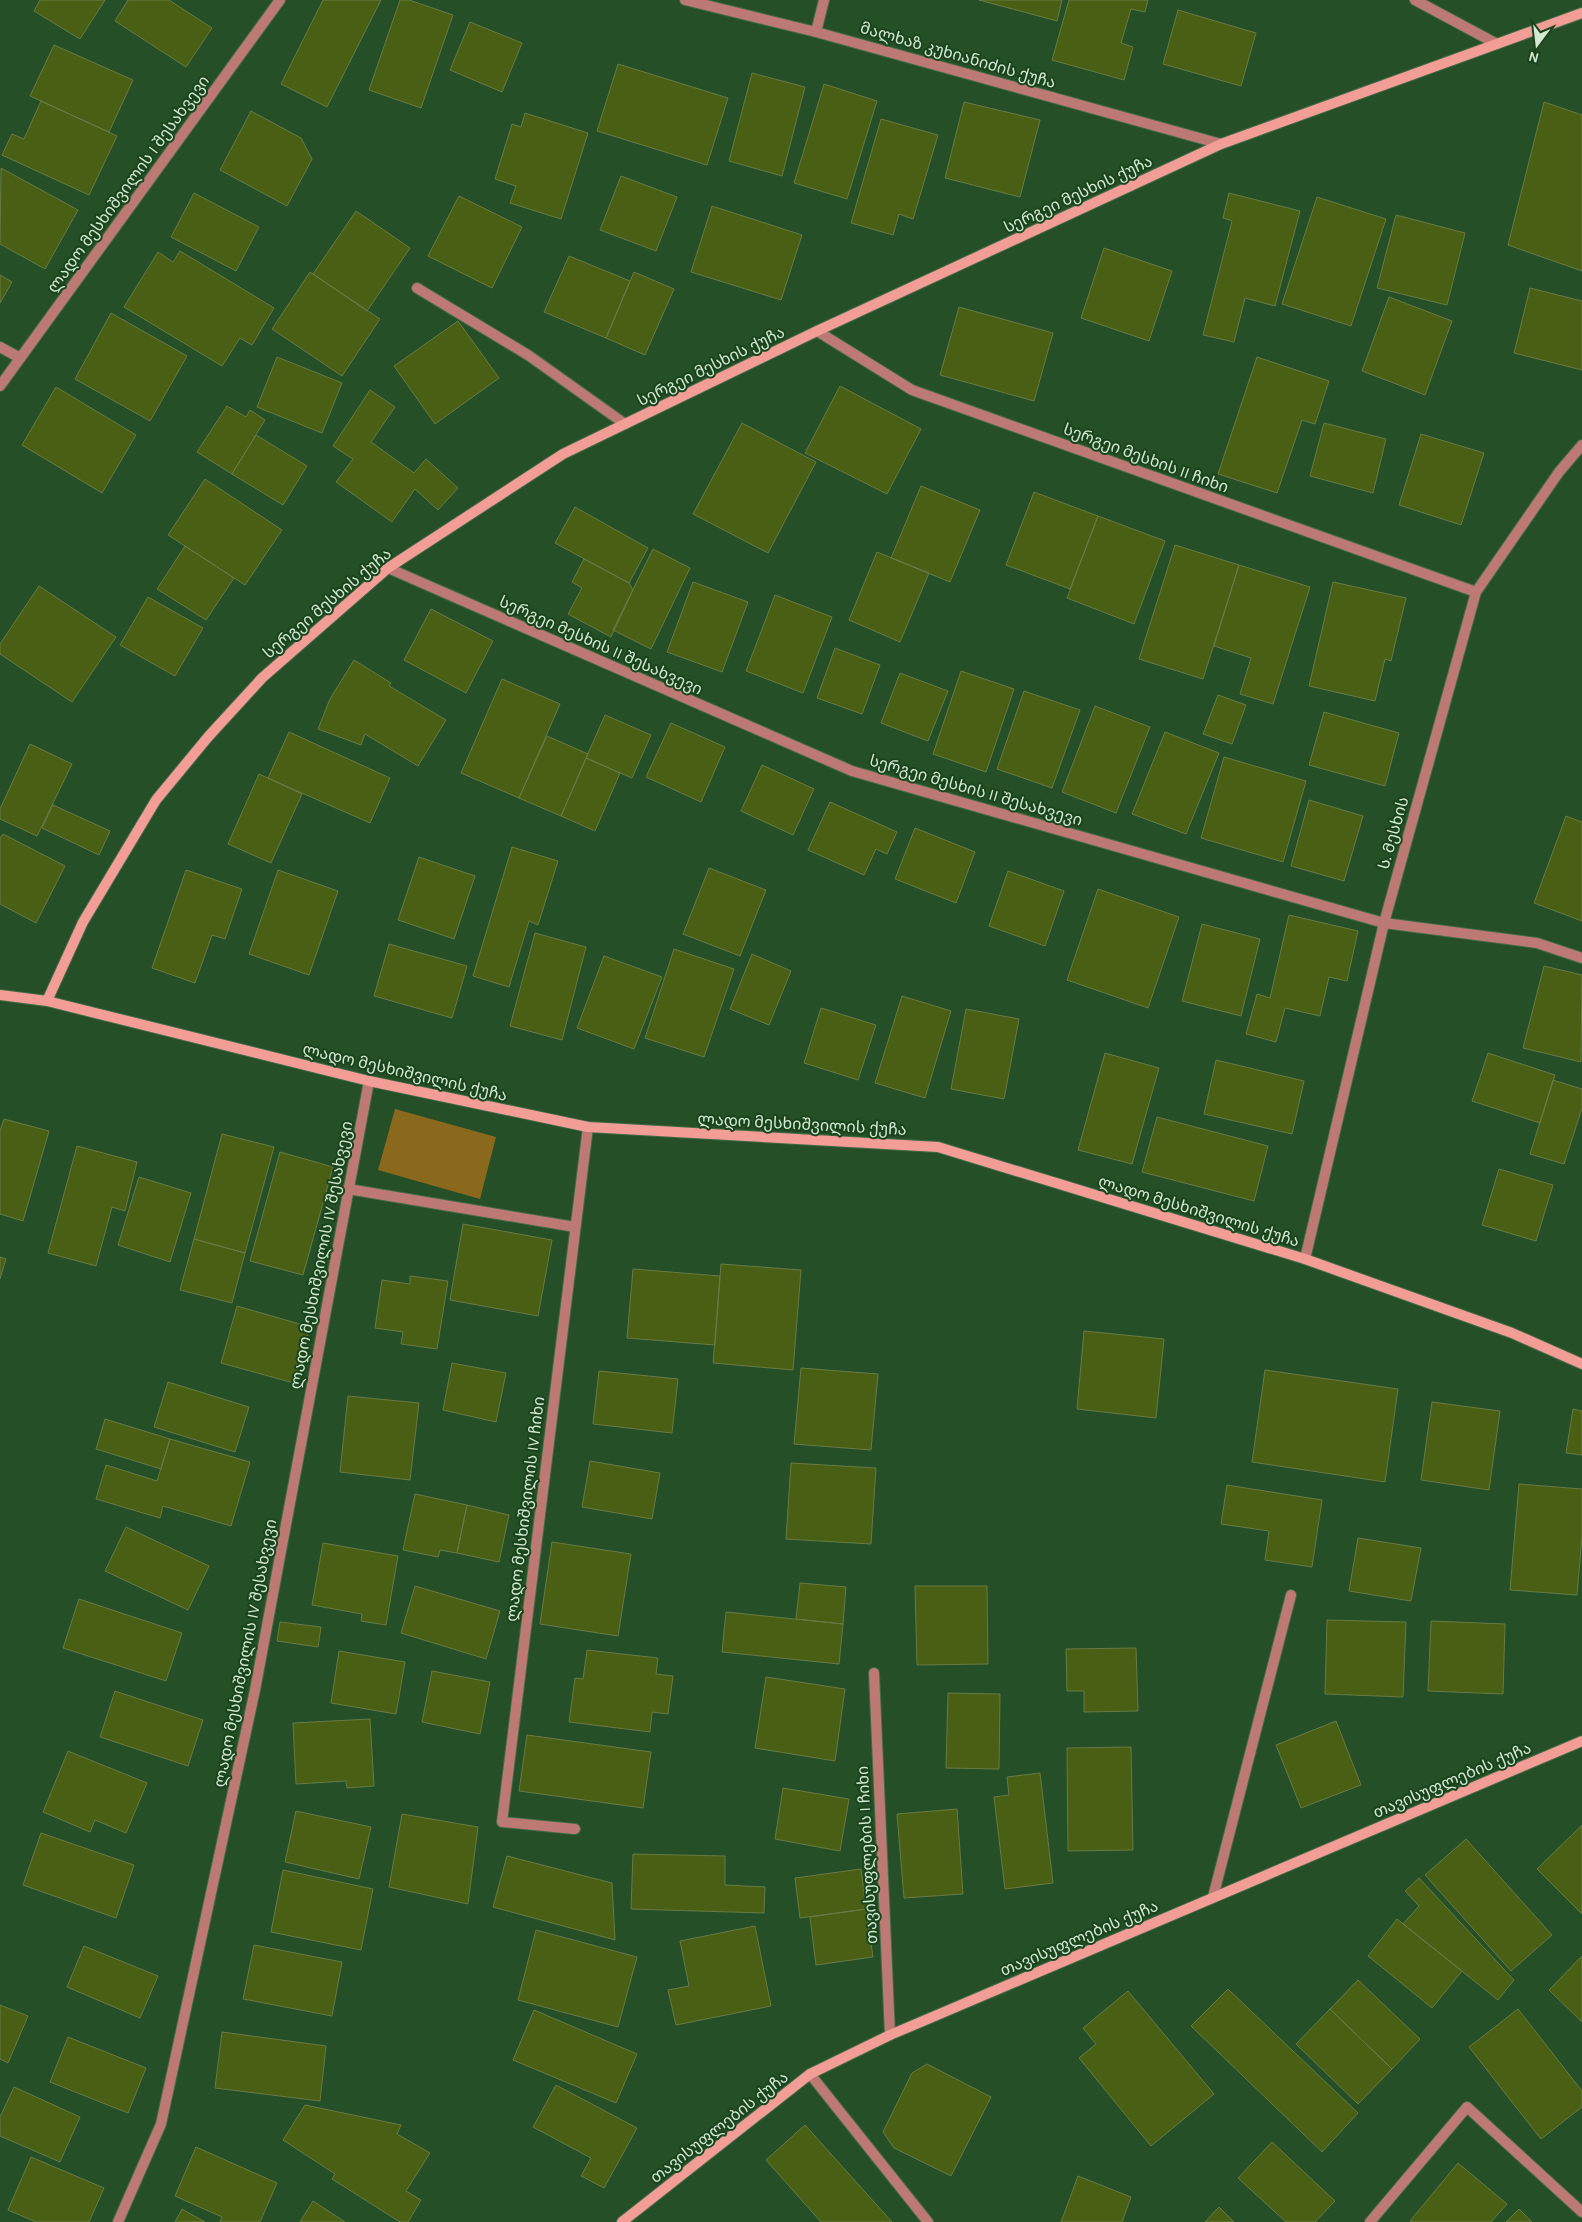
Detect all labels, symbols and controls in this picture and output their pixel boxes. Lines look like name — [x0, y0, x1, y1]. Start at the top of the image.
street label: მალხაზ კუხიანიძის ქუჩა — [858, 18, 1058, 93]
north arrow — [1512, 20, 1562, 70]
text: N — [1527, 48, 1541, 67]
street label: ლადო მესხიშვილის I შესახვევი — [43, 72, 214, 297]
street label: სერგეი მესხის ქუჩა — [1001, 151, 1155, 237]
street label: სერგეი მესხის ქუჩა — [634, 322, 788, 410]
street label: სერგეი მესხის II ჩიხი — [1061, 419, 1231, 497]
street label: სერგეი მესხის ქუჩა — [259, 544, 395, 662]
street label: სერგეი მესხის II შესახვევი — [496, 591, 706, 699]
street label: სერგეი მესხის II შესახვევი — [867, 750, 1085, 830]
street label: Ს. Მესხის — [1374, 795, 1412, 871]
street label: ლადო მესხიშვილის ქუჩა — [301, 1039, 509, 1106]
street label: ლადო მესხიშვილის ქუჩა — [697, 1109, 907, 1140]
street label: ლადო მესხიშვილის IV შესახვევი — [286, 1119, 357, 1391]
street label: ლადო მესხიშვილის ქუჩა — [1096, 1171, 1302, 1252]
street label: ლადო მესხიშვილის IV ჩიხი — [502, 1395, 549, 1623]
street label: ლადო მესხიშვილის IV შესახვევი — [210, 1517, 281, 1789]
street label: თავისუფლების ქუჩა — [1370, 1738, 1534, 1823]
street label: თავისუფლების I ჩიხი — [853, 1765, 882, 1945]
street label: თავისუფლების ქუჩა — [997, 1896, 1161, 1981]
street label: თავისუფლების ქუჩა — [646, 2067, 792, 2188]

